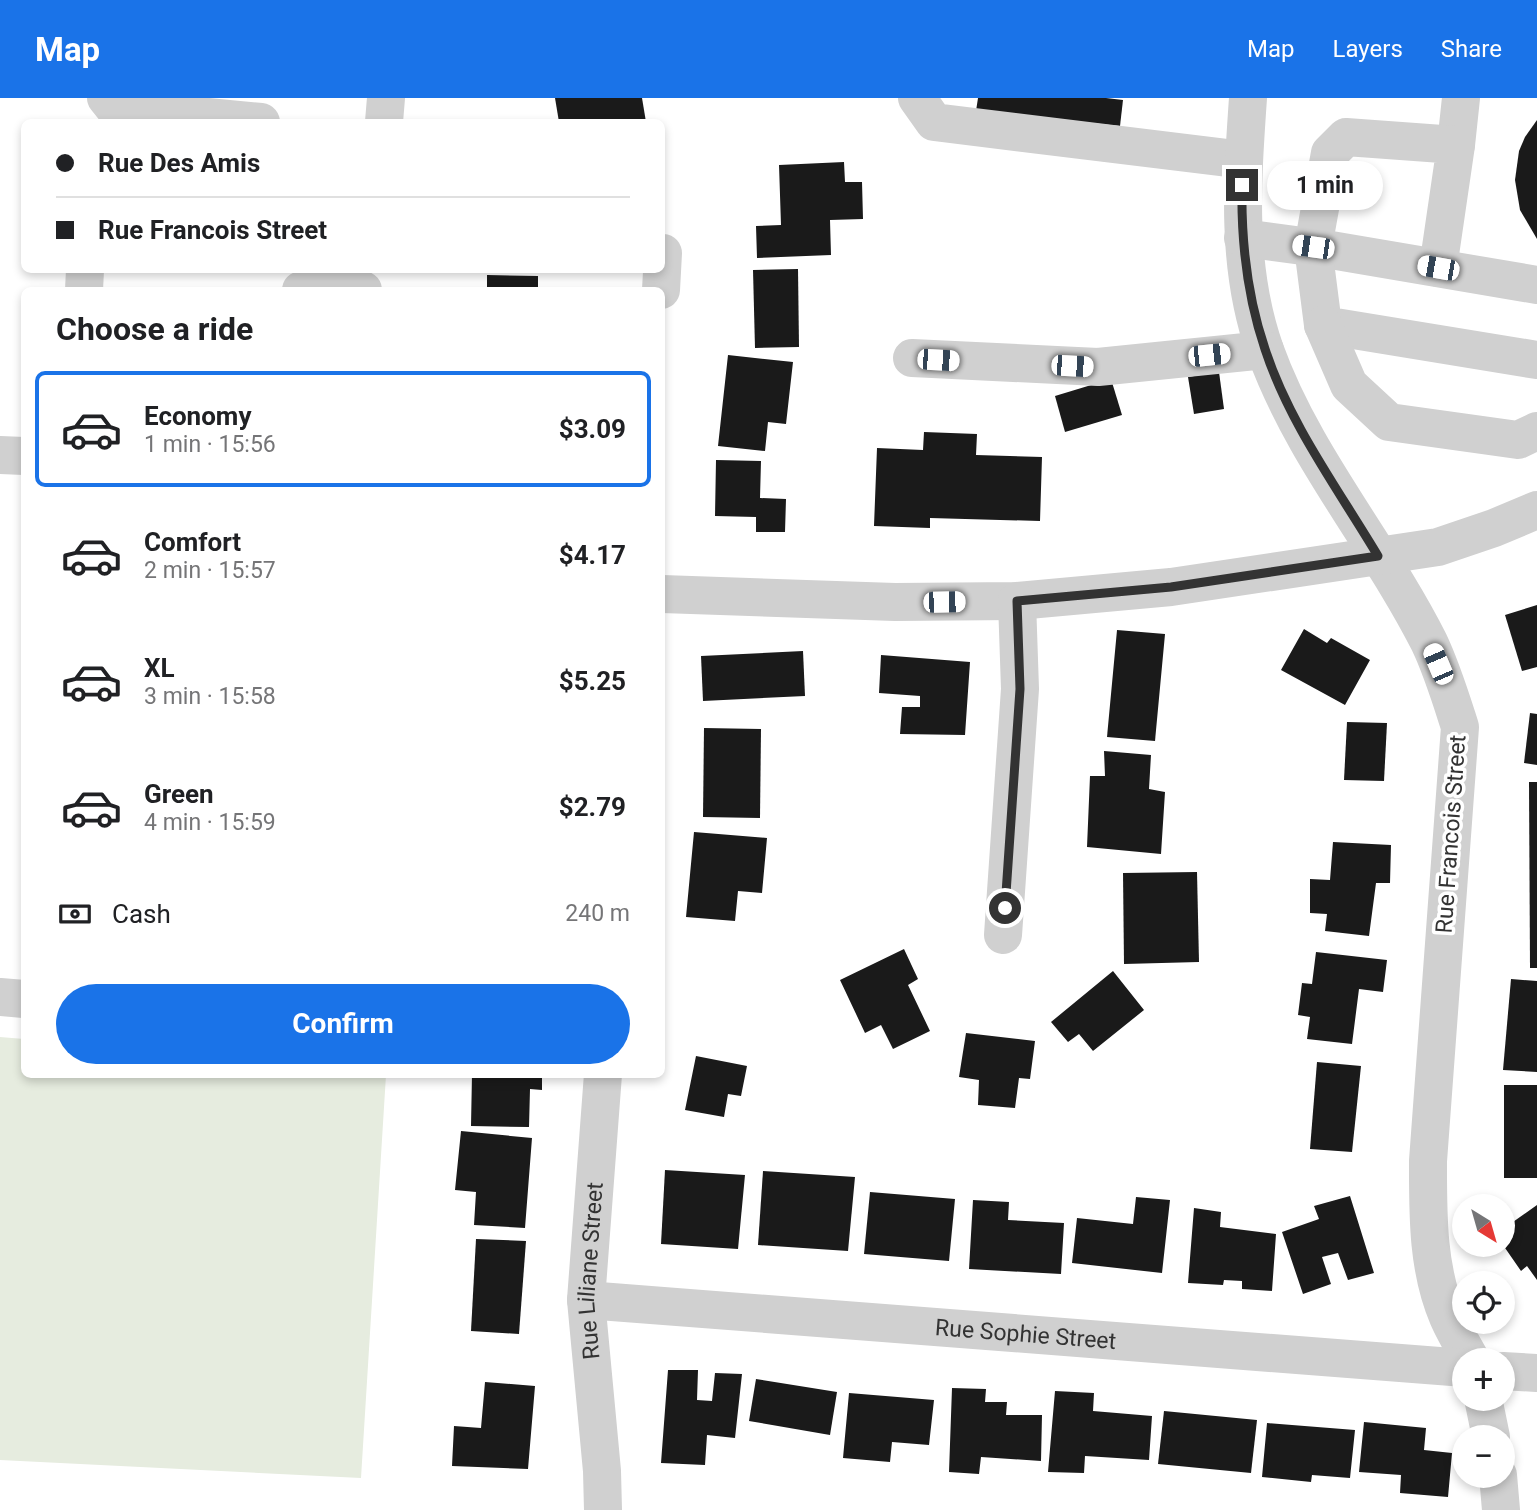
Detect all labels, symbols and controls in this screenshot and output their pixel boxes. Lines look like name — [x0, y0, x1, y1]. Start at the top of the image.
text: Map — [35, 30, 100, 69]
text: Map — [1247, 35, 1295, 63]
text: Layers — [1333, 35, 1403, 63]
text: Share — [1441, 35, 1502, 63]
text: Rue Des Amis — [98, 148, 260, 178]
callout: 1 min — [1266, 160, 1382, 210]
route end — [1226, 169, 1258, 201]
text: 1 min — [1296, 172, 1354, 199]
text: Rue Francois Street — [98, 215, 327, 245]
car — [1291, 234, 1336, 260]
car — [1416, 254, 1461, 282]
text: Choose a ride — [56, 310, 253, 348]
car — [1188, 342, 1231, 368]
car — [917, 348, 960, 372]
car — [1051, 354, 1094, 378]
icon: car — [60, 398, 123, 461]
text: Economy — [144, 401, 251, 431]
text: $3.09 — [559, 414, 626, 444]
text: 1 min · 15:56 — [144, 431, 276, 458]
icon: car — [60, 524, 123, 587]
text: Comfort — [144, 527, 241, 557]
text: $4.17 — [559, 540, 626, 570]
text: 2 min · 15:57 — [144, 557, 276, 584]
car — [923, 591, 966, 613]
car — [1421, 641, 1456, 687]
icon: car — [60, 650, 123, 713]
text: XL — [144, 653, 175, 683]
text: $5.25 — [559, 666, 626, 696]
text: 3 min · 15:58 — [144, 683, 276, 710]
street label: Rue Francois Street — [1431, 734, 1471, 934]
icon: car — [60, 776, 123, 839]
text: Green — [144, 779, 214, 809]
text: $2.79 — [559, 792, 626, 822]
text: 4 min · 15:59 — [144, 809, 276, 836]
route start — [989, 892, 1021, 924]
icon: cash — [56, 895, 94, 933]
text: Cash — [112, 899, 171, 929]
text: 240 m — [565, 900, 630, 927]
button: Confirm — [56, 984, 630, 1064]
street label: Rue Liliane Street — [572, 1181, 608, 1361]
north arrow — [1452, 1194, 1516, 1256]
map controls — [1452, 1194, 1515, 1488]
button: locate — [1452, 1271, 1515, 1334]
street label: Rue Sophie Street — [934, 1314, 1117, 1354]
button: + — [1452, 1348, 1515, 1411]
button: − — [1452, 1425, 1515, 1488]

